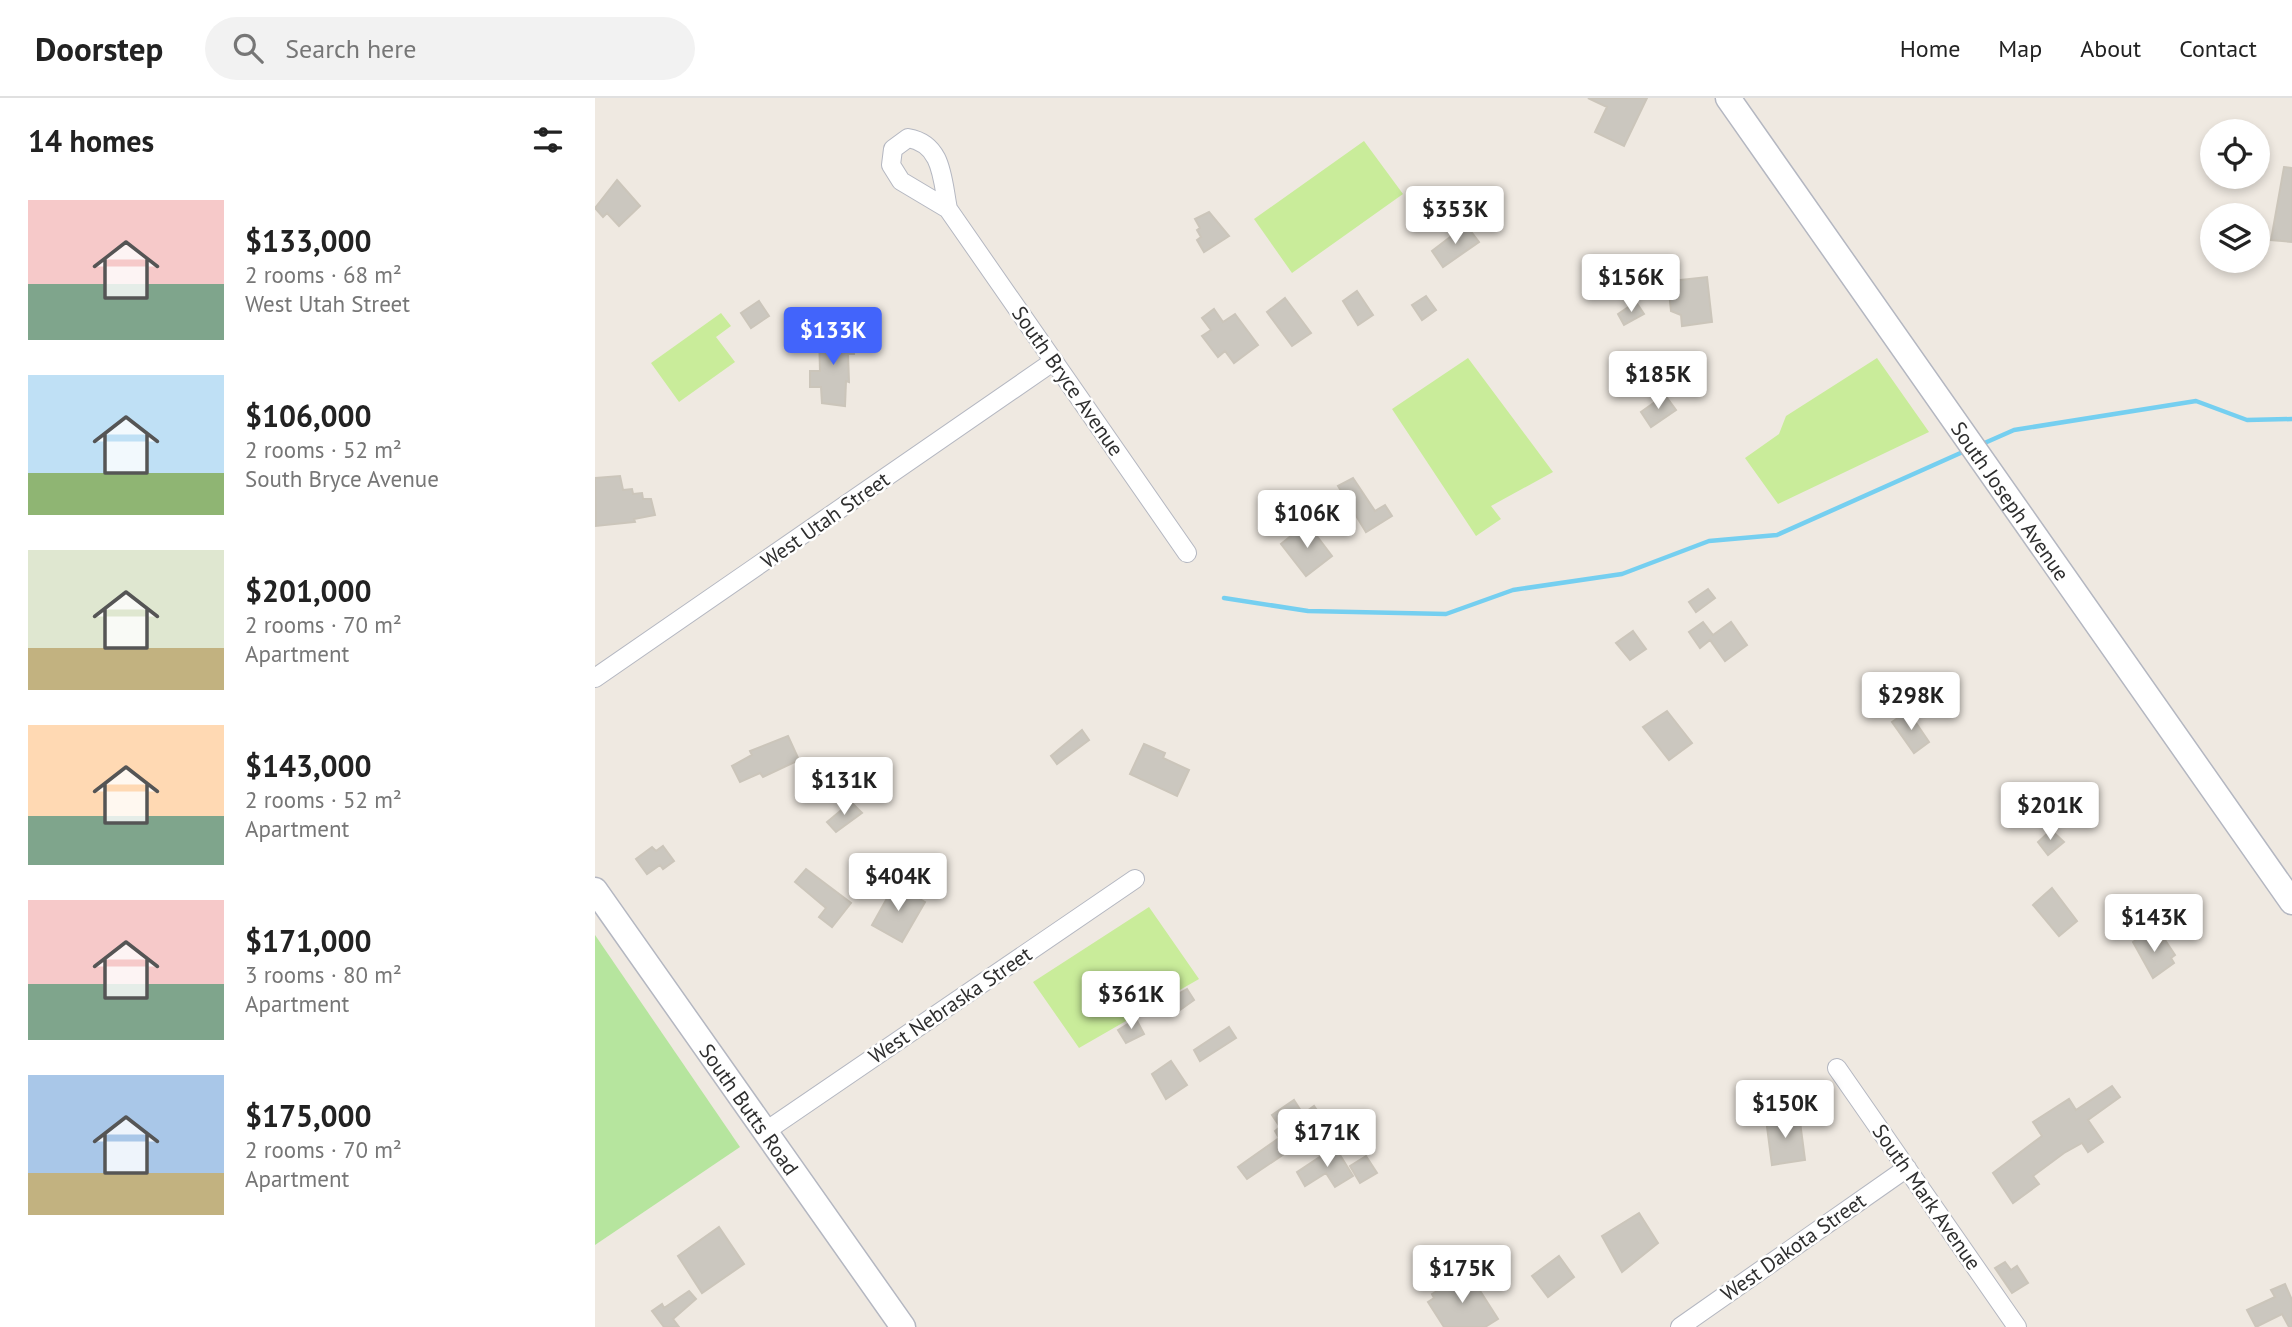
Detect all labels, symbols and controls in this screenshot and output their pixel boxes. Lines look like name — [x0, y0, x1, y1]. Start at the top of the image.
search box — [205, 17, 695, 80]
text: Doorstep — [35, 27, 163, 70]
icon: search — [229, 29, 267, 67]
text: Search here — [285, 32, 416, 65]
text: Home — [1900, 33, 1960, 64]
text: Map — [1998, 33, 2042, 64]
text: About — [2080, 33, 2141, 64]
text: Contact — [2179, 33, 2257, 64]
map controls — [2200, 119, 2270, 273]
button: locate — [2200, 119, 2270, 189]
text: 14 homes — [28, 121, 154, 160]
icon: filters — [529, 121, 567, 159]
pin: $353K — [1406, 186, 1504, 246]
text: $353K — [1422, 194, 1488, 223]
button: layers — [2200, 203, 2270, 273]
text: $133,000 — [245, 221, 372, 260]
icon: home — [84, 228, 168, 312]
pin: $156K — [1582, 254, 1680, 314]
text: 2 rooms · 68 m² — [245, 260, 402, 289]
text: $156K — [1598, 262, 1664, 291]
text: West Utah Street — [245, 289, 410, 318]
street label: South Bryce Avenue — [1006, 301, 1130, 461]
pin: $133K — [784, 308, 882, 367]
text: $133K — [800, 315, 866, 344]
pin: $185K — [1609, 352, 1707, 411]
text: $185K — [1625, 359, 1691, 388]
text: $106,000 — [245, 396, 372, 435]
icon: home — [84, 403, 168, 487]
street label: South Joseph Avenue — [1945, 416, 2076, 586]
text: 2 rooms · 52 m² — [245, 435, 402, 464]
text: South Bryce Avenue — [245, 464, 439, 493]
street label: West Utah Street — [756, 466, 894, 574]
pin: $106K — [1258, 490, 1356, 550]
text: $106K — [1274, 498, 1340, 527]
text: $201,000 — [245, 571, 372, 610]
icon: home — [84, 578, 168, 662]
text: 2 rooms · 70 m² — [245, 610, 402, 639]
text: Apartment — [245, 639, 349, 668]
pin: $298K — [1862, 672, 1960, 732]
text: $298K — [1878, 680, 1944, 709]
text: $143,000 — [245, 746, 372, 785]
icon: home — [84, 753, 168, 837]
pin: $131K — [795, 758, 893, 817]
text: $131K — [811, 765, 877, 794]
pin: $201K — [2001, 782, 2099, 842]
text: 2 rooms · 52 m² — [245, 785, 402, 814]
text: $201K — [2017, 790, 2083, 819]
text: Apartment — [245, 814, 349, 843]
pin: $404K — [849, 854, 947, 913]
text: $404K — [865, 861, 931, 890]
pin: $143K — [2105, 894, 2203, 954]
text: $143K — [2121, 902, 2187, 931]
text: $171,000 — [245, 921, 372, 960]
icon: home — [84, 928, 168, 1012]
street label: West Nebraska Street — [863, 940, 1037, 1070]
text: 3 rooms · 80 m² — [245, 960, 402, 989]
pin: $361K — [1082, 972, 1180, 1031]
text: $361K — [1098, 979, 1164, 1008]
text: Apartment — [245, 989, 349, 1018]
street label: South Butts Road — [694, 1038, 805, 1180]
pin: $150K — [1736, 1080, 1834, 1140]
text: $150K — [1752, 1088, 1818, 1117]
text: $175,000 — [245, 1096, 372, 1135]
icon: home — [84, 1103, 168, 1187]
pin: $171K — [1278, 1110, 1376, 1169]
text: $171K — [1294, 1117, 1360, 1146]
street label: South Mark Avenue — [1867, 1119, 1987, 1275]
text: 2 rooms · 70 m² — [245, 1135, 402, 1164]
text: Apartment — [245, 1164, 349, 1193]
street label: West Dakota Street — [1715, 1187, 1871, 1307]
pin: $175K — [1413, 1246, 1511, 1305]
text: $175K — [1429, 1253, 1495, 1282]

